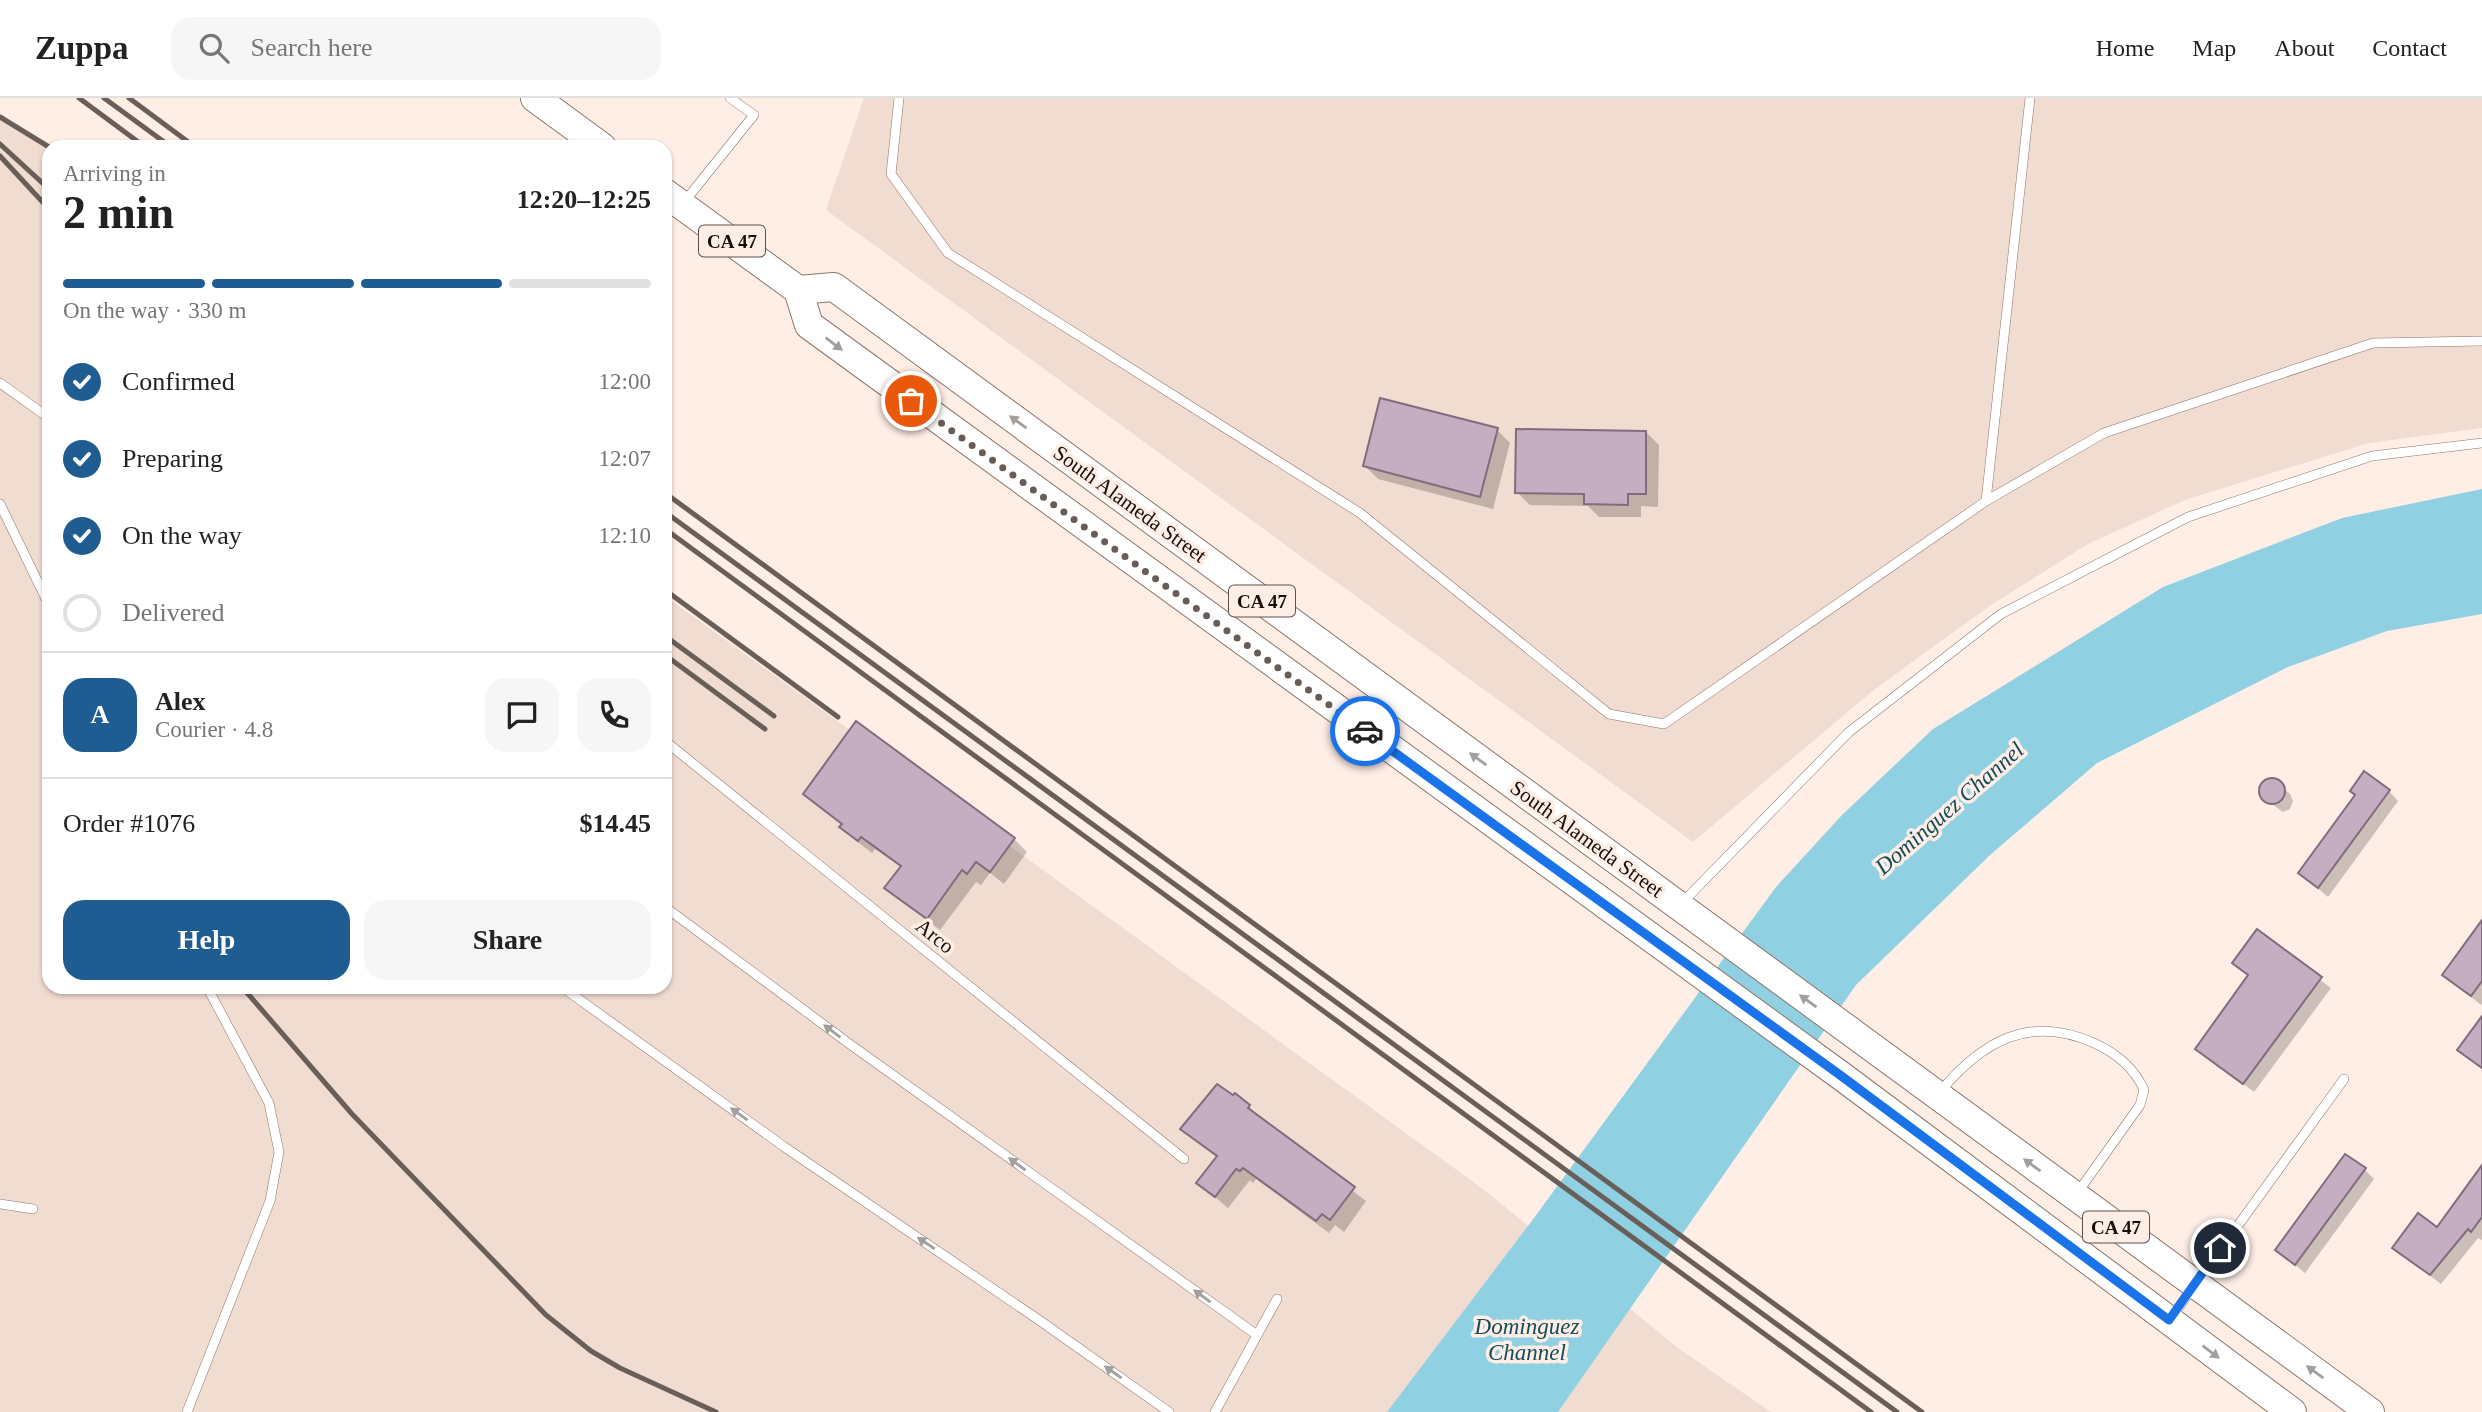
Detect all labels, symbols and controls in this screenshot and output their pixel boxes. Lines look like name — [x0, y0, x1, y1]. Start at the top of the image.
search box — [171, 17, 661, 80]
icon: search — [195, 29, 233, 67]
text: Zuppa — [35, 30, 129, 66]
text: Search here — [251, 33, 373, 62]
text: Home — [2096, 35, 2154, 61]
text: Map — [2192, 35, 2236, 61]
text: About — [2274, 35, 2334, 61]
text: Contact — [2372, 35, 2447, 61]
text: Arriving in — [63, 161, 166, 186]
text: 12:20–12:25 — [517, 185, 651, 214]
text: 2 min — [63, 187, 174, 238]
road number: CA 47 — [699, 225, 765, 256]
text: On the way · 330 m — [63, 298, 246, 323]
one-way arrow — [825, 336, 843, 350]
icon: check — [63, 363, 101, 401]
text: Confirmed — [122, 367, 235, 396]
text: 12:00 — [599, 369, 651, 394]
pin — [881, 371, 941, 431]
icon: bag — [892, 382, 930, 420]
one-way arrow — [1008, 415, 1027, 429]
icon: check — [63, 440, 101, 478]
street label: South Alameda Street — [1049, 440, 1211, 568]
text: Preparing — [122, 444, 223, 473]
text: 12:07 — [599, 446, 651, 471]
icon: check — [63, 517, 101, 555]
text: On the way — [122, 521, 242, 550]
text: 12:10 — [599, 523, 651, 548]
road number: CA 47 — [1229, 586, 1295, 616]
text: Delivered — [122, 598, 225, 627]
button: chat — [485, 678, 559, 752]
button: phone — [577, 678, 651, 752]
text: Alex — [155, 687, 206, 716]
courier — [1330, 696, 1400, 766]
text: A — [91, 700, 109, 729]
icon: car — [1346, 712, 1384, 750]
text: Courier · 4.8 — [155, 717, 273, 742]
water label: Dominguez Channel — [1869, 737, 2029, 880]
one-way arrow — [1469, 752, 1487, 766]
street label: South Alameda Street — [1506, 775, 1668, 903]
text: Order #1076 — [63, 809, 195, 838]
text: $14.45 — [580, 809, 651, 838]
button: Help — [63, 900, 350, 980]
button: Share — [364, 900, 651, 980]
street label: Arco — [911, 913, 959, 959]
one-way arrow — [1799, 994, 1817, 1008]
one-way arrow — [823, 1024, 841, 1038]
one-way arrow — [730, 1107, 748, 1122]
one-way arrow — [1008, 1157, 1026, 1171]
one-way arrow — [2023, 1159, 2041, 1173]
road number: CA 47 — [2083, 1212, 2149, 1242]
pin — [2190, 1218, 2250, 1278]
icon: home — [2201, 1229, 2239, 1267]
one-way arrow — [917, 1236, 935, 1250]
one-way arrow — [1193, 1289, 1211, 1303]
water label: Dominguez Channel — [1474, 1314, 1579, 1365]
one-way arrow — [2202, 1344, 2220, 1359]
one-way arrow — [2306, 1365, 2324, 1379]
one-way arrow — [1104, 1366, 1122, 1380]

